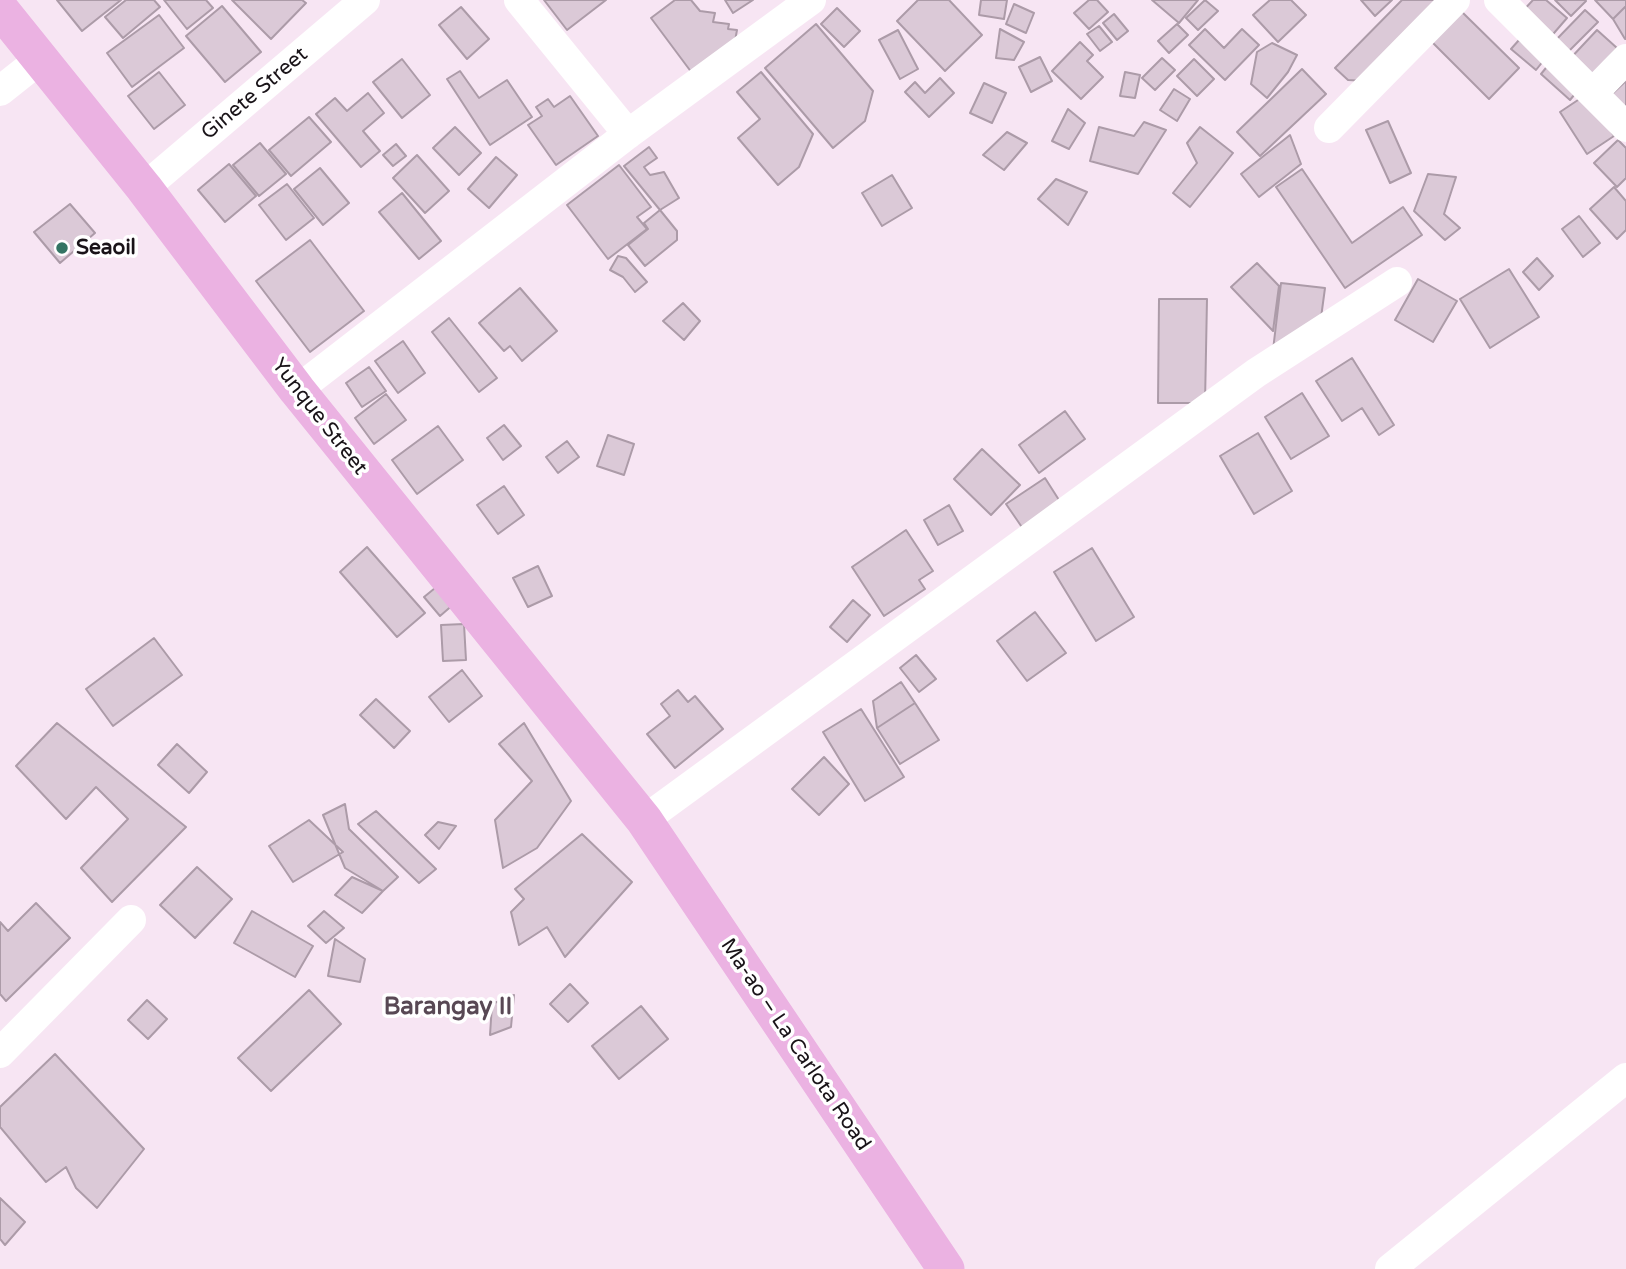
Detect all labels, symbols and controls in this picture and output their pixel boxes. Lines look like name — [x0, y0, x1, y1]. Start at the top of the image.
street label: Ginete Street — [197, 42, 313, 146]
place label: Seaoil — [76, 235, 136, 261]
marker: Seaoil — [54, 240, 70, 256]
street label: Yunque Street — [266, 354, 372, 480]
street label: Ma-ao – La Carlota Road — [715, 934, 875, 1156]
district label: Barangay II — [384, 994, 512, 1022]

